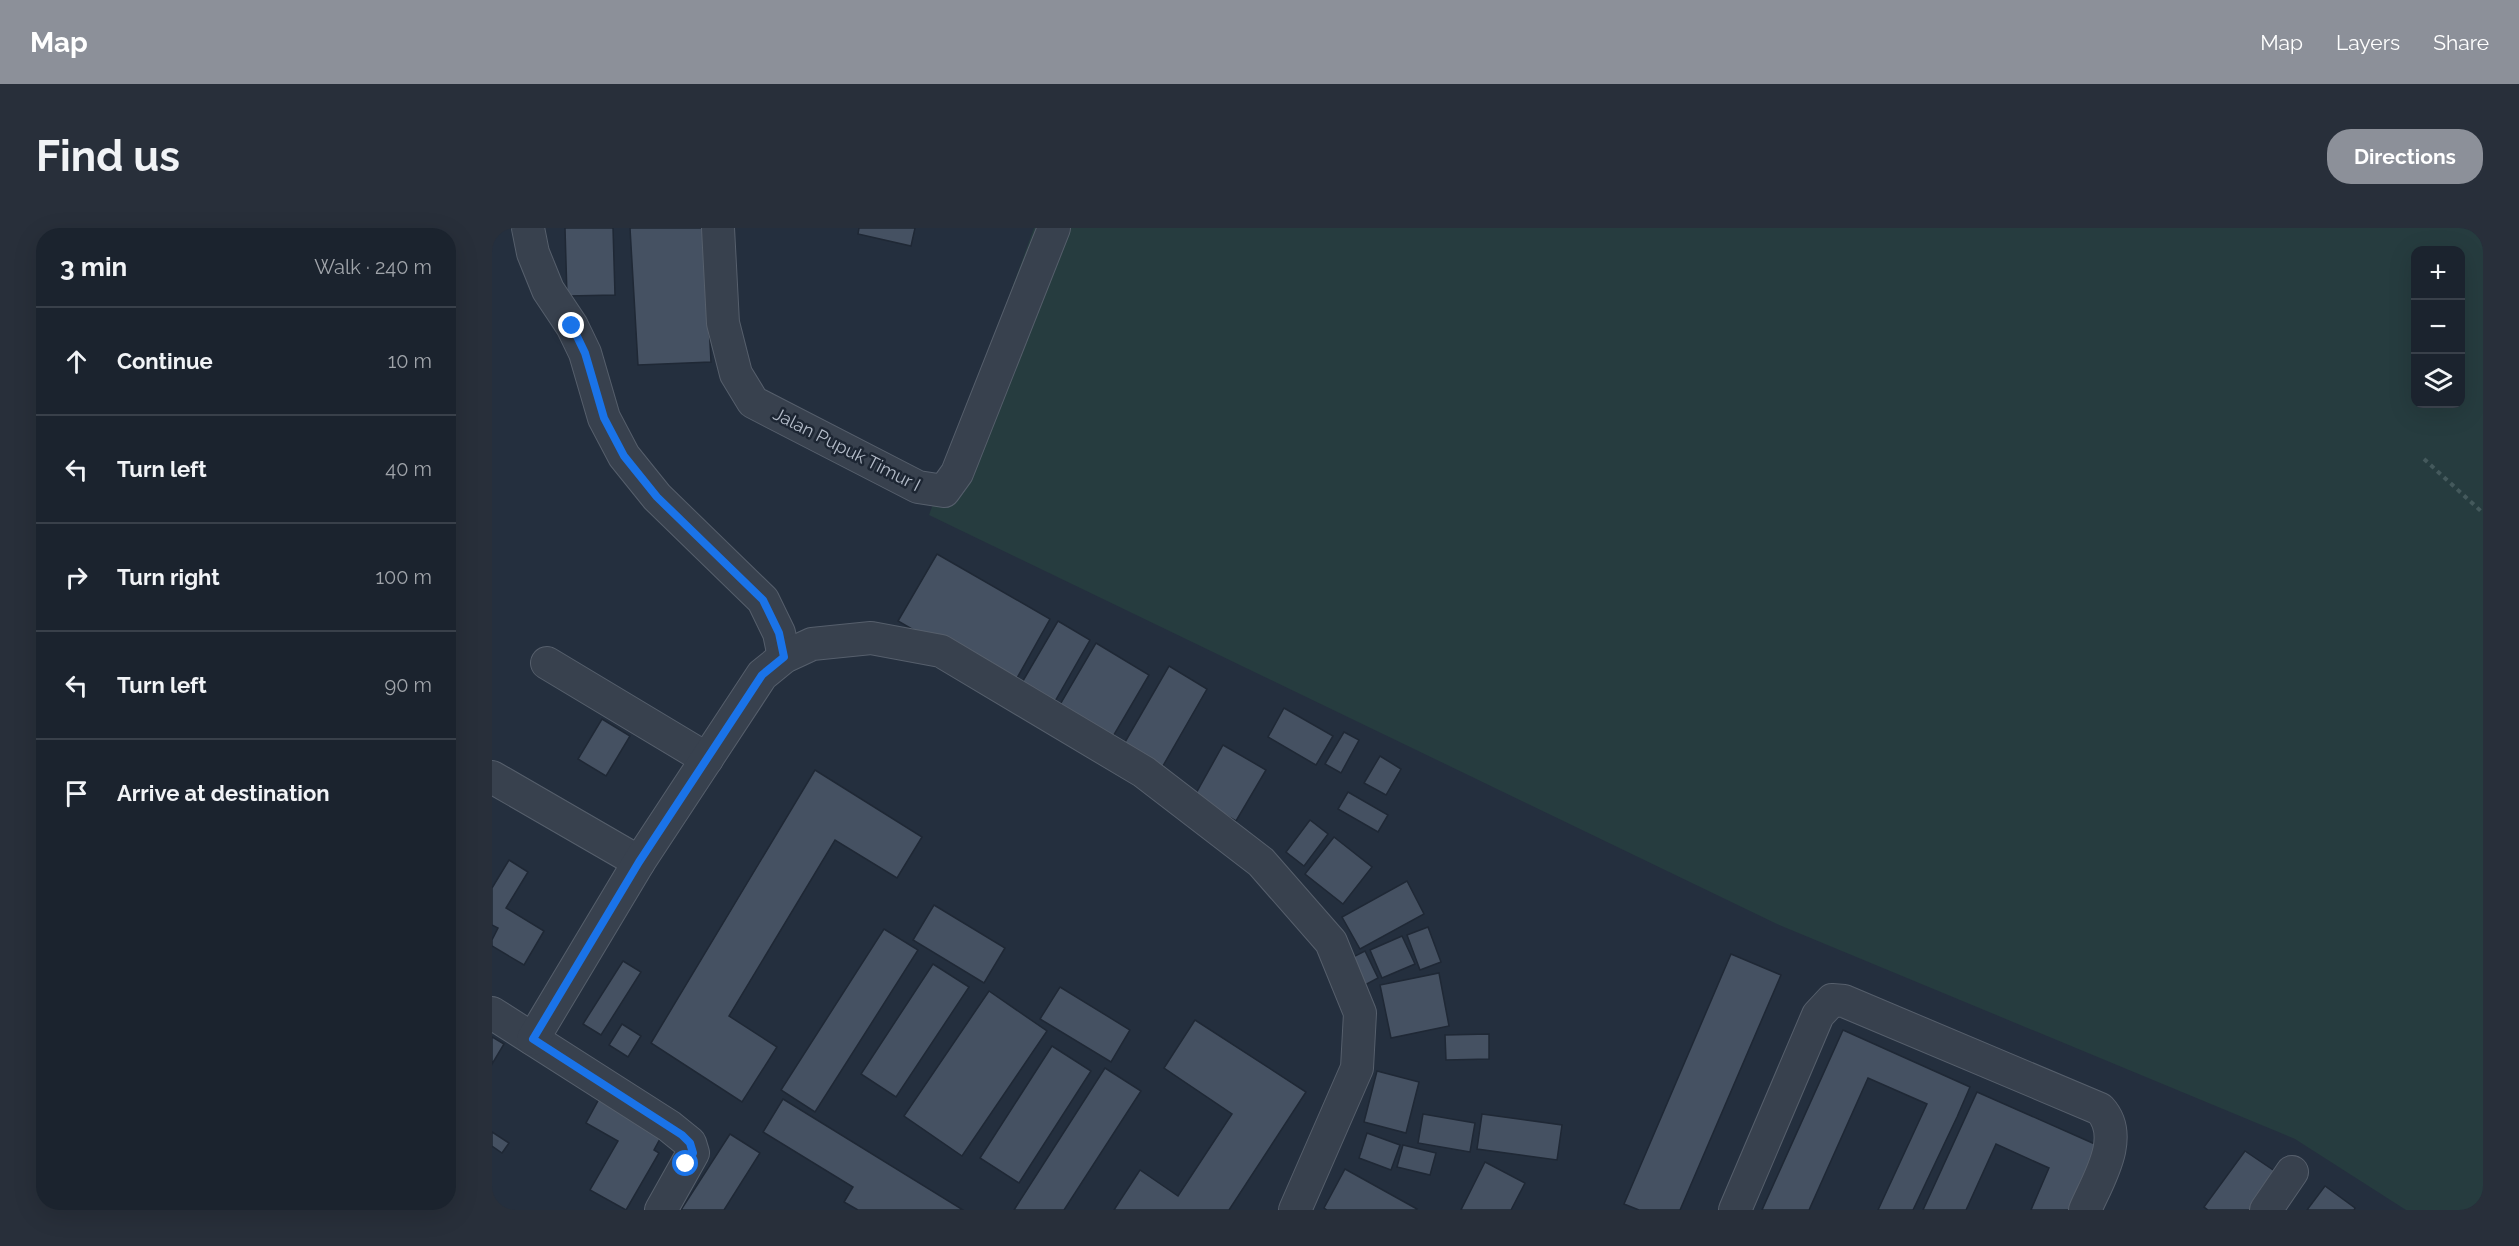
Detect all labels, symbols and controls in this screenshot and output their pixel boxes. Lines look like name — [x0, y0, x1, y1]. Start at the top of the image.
text: Map — [30, 26, 88, 59]
text: Map — [2260, 30, 2303, 55]
text: Layers — [2336, 30, 2400, 55]
text: Share — [2433, 30, 2489, 55]
button: Directions — [2327, 129, 2483, 184]
text: Find us — [36, 132, 180, 181]
map controls — [2411, 246, 2465, 408]
button: + — [2411, 246, 2465, 300]
text: 3 min — [60, 252, 127, 282]
text: Walk · 240 m — [314, 255, 432, 279]
button: − — [2411, 300, 2465, 354]
route end — [558, 312, 584, 338]
icon: ahead — [60, 345, 93, 378]
text: Continue — [117, 348, 213, 374]
text: 10 m — [388, 349, 432, 373]
button: layers — [2411, 354, 2465, 408]
street label: Jalan Pupuk Timur I — [770, 403, 924, 495]
icon: left — [60, 453, 93, 486]
text: Turn left — [117, 456, 207, 482]
text: 40 m — [385, 457, 432, 481]
icon: right — [60, 561, 93, 594]
text: Turn right — [117, 564, 220, 590]
text: 100 m — [375, 565, 432, 589]
icon: left — [60, 669, 93, 702]
text: Turn left — [117, 672, 207, 698]
text: 90 m — [385, 673, 432, 697]
icon: arrive — [60, 777, 93, 810]
text: Arrive at destination — [117, 780, 330, 806]
route start — [672, 1150, 698, 1176]

